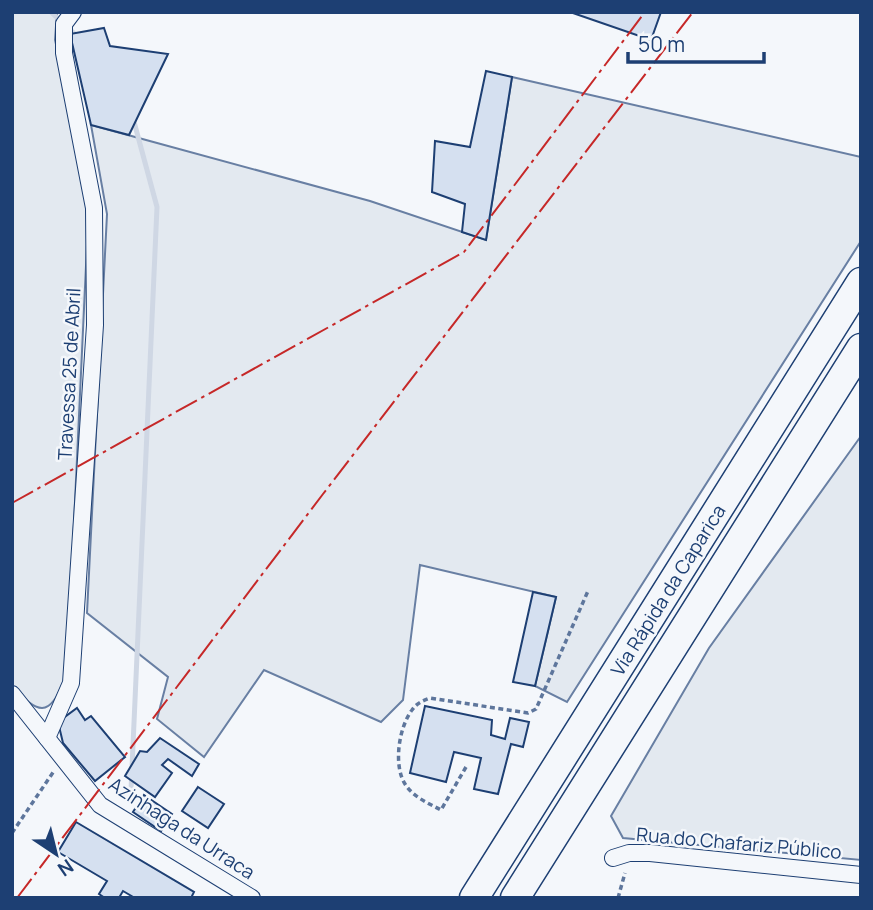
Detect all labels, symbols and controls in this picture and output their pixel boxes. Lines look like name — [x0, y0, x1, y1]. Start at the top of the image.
scale bar — [628, 21, 764, 65]
text: 50 m — [638, 30, 685, 58]
street label: Travessa 25 de Abril — [52, 287, 86, 461]
street label: Via Rápida da Caparica — [605, 499, 731, 681]
street label: Azinhaga da Urraca — [104, 771, 260, 885]
north arrow — [21, 819, 91, 889]
street label: Rua do Chafariz Público — [635, 821, 843, 865]
text: N — [53, 853, 79, 882]

